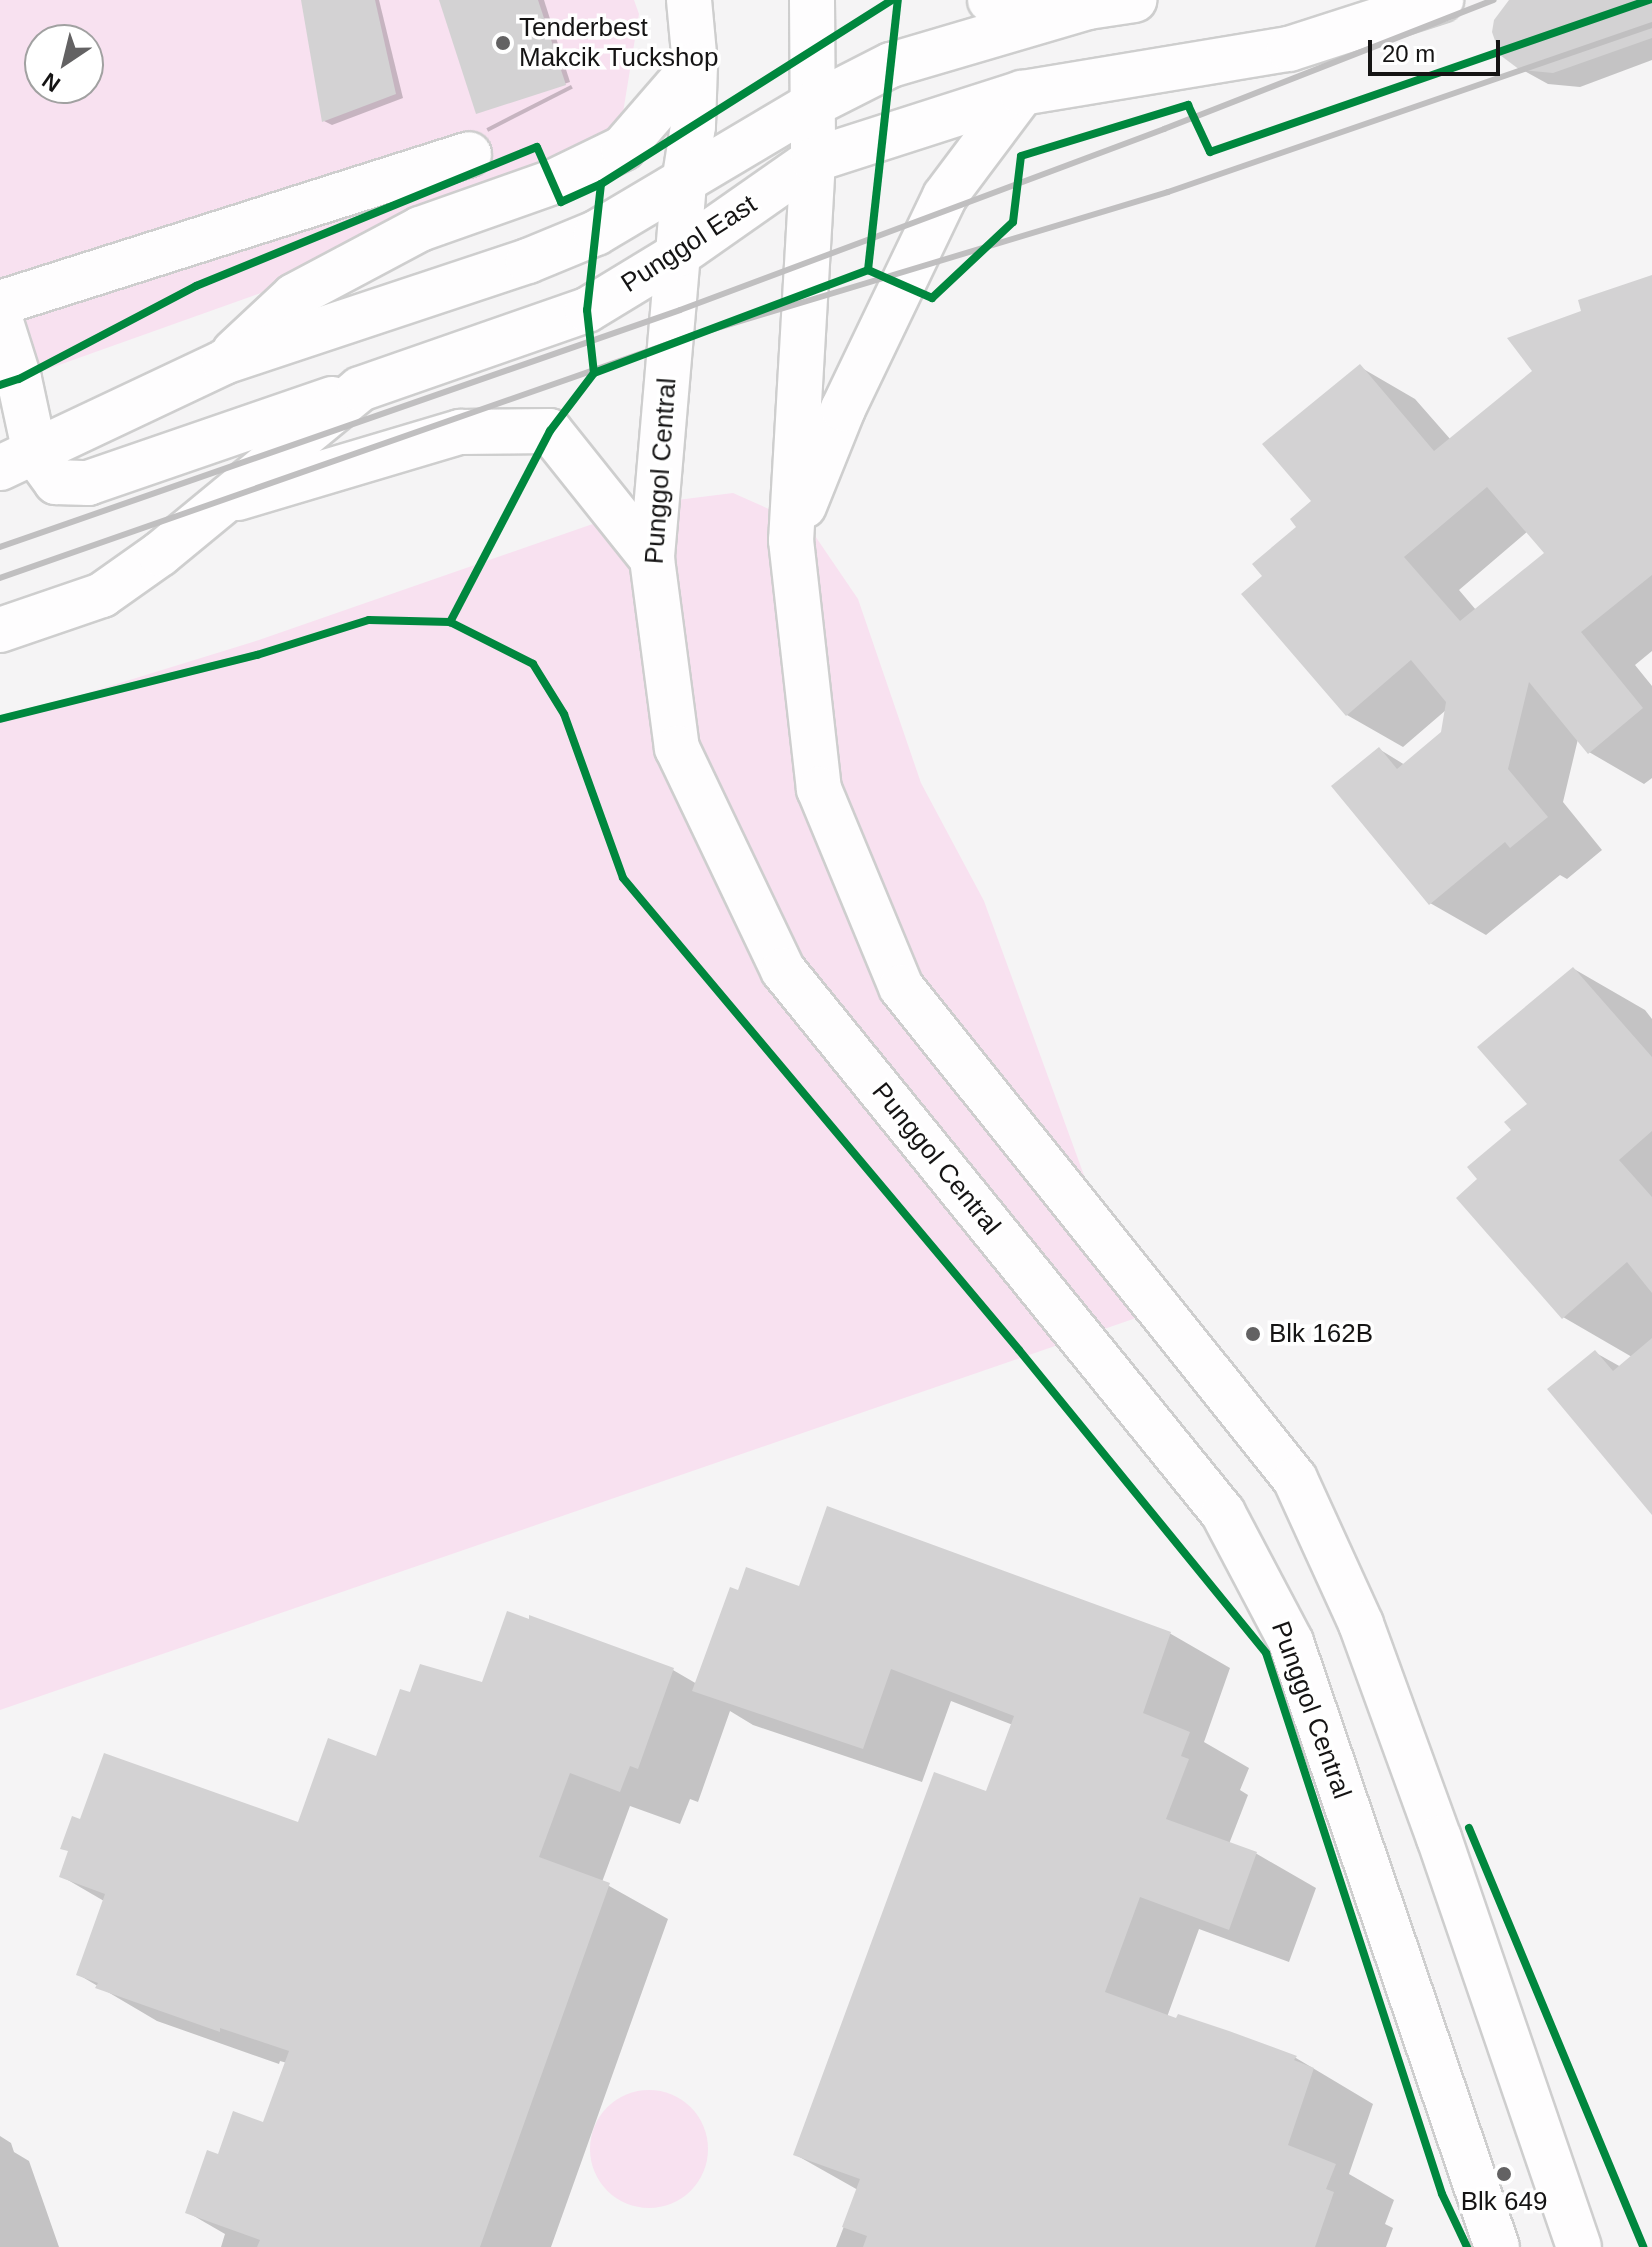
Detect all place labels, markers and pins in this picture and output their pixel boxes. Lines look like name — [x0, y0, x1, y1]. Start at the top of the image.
place label: Tenderbest Makcik Tuckshop — [519, 12, 719, 74]
marker: Tenderbest Makcik Tuckshop — [494, 34, 512, 52]
place label: Blk 162B — [1269, 1318, 1373, 1350]
marker: Blk 162B — [1244, 1325, 1262, 1343]
marker: Blk 649 — [1495, 2165, 1513, 2183]
place label: Blk 649 — [1461, 2186, 1547, 2218]

